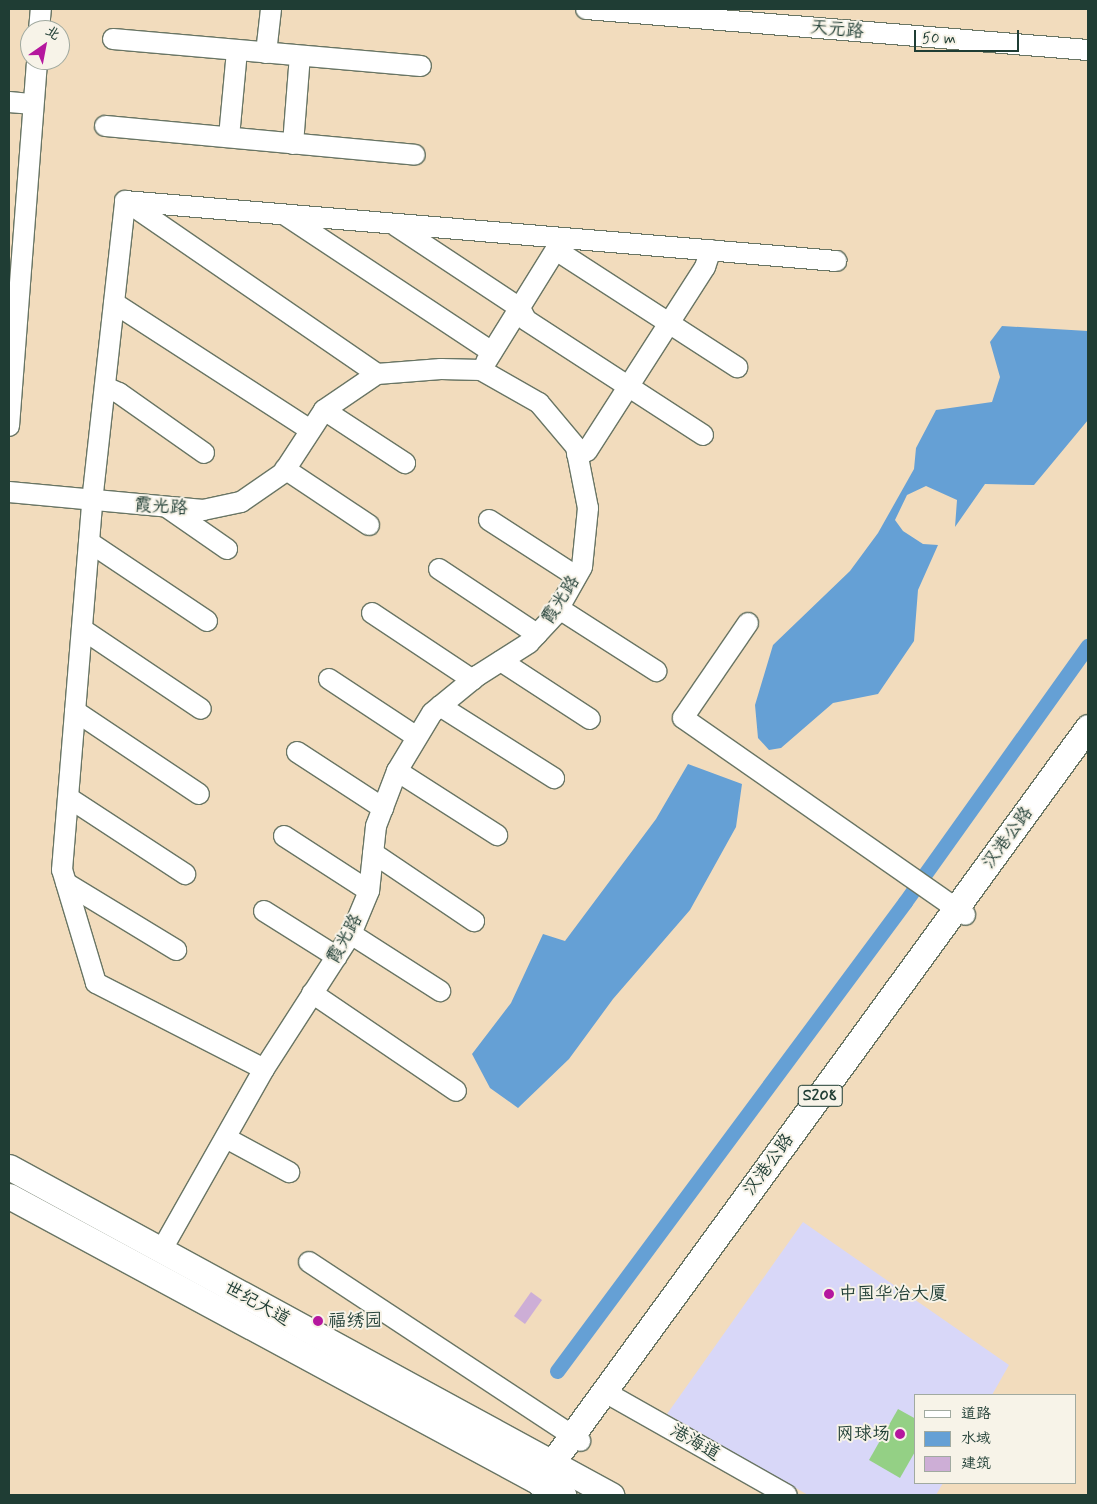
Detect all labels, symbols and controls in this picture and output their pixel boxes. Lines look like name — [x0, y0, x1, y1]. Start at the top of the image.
street label: 天元路 — [809, 17, 865, 43]
north arrow — [20, 20, 70, 70]
scale bar — [917, 20, 1022, 52]
text: 北 — [42, 22, 63, 45]
text: 50 m — [922, 29, 956, 49]
street label: 霞光路 — [133, 494, 189, 520]
street label: 霞光路 — [537, 571, 585, 629]
street label: 汉港公路 — [978, 803, 1038, 873]
street label: 霞光路 — [322, 910, 368, 968]
road number: S208 — [798, 1082, 842, 1110]
street label: 汉港公路 — [739, 1130, 799, 1200]
street label: 世纪大道 — [220, 1277, 294, 1331]
place label: 中国华冶大厦 — [839, 1283, 947, 1305]
marker: 中国华冶大厦 — [823, 1288, 835, 1300]
place label: 福绣园 — [328, 1310, 382, 1332]
marker: 福绣园 — [312, 1315, 324, 1327]
legend — [914, 1394, 1077, 1484]
text: 道路 — [961, 1404, 991, 1424]
street label: 港海道 — [666, 1420, 724, 1466]
place label: 网球场 — [836, 1423, 890, 1445]
marker: 网球场 — [894, 1428, 906, 1440]
text: 水域 — [961, 1429, 991, 1449]
text: 建筑 — [961, 1454, 991, 1474]

